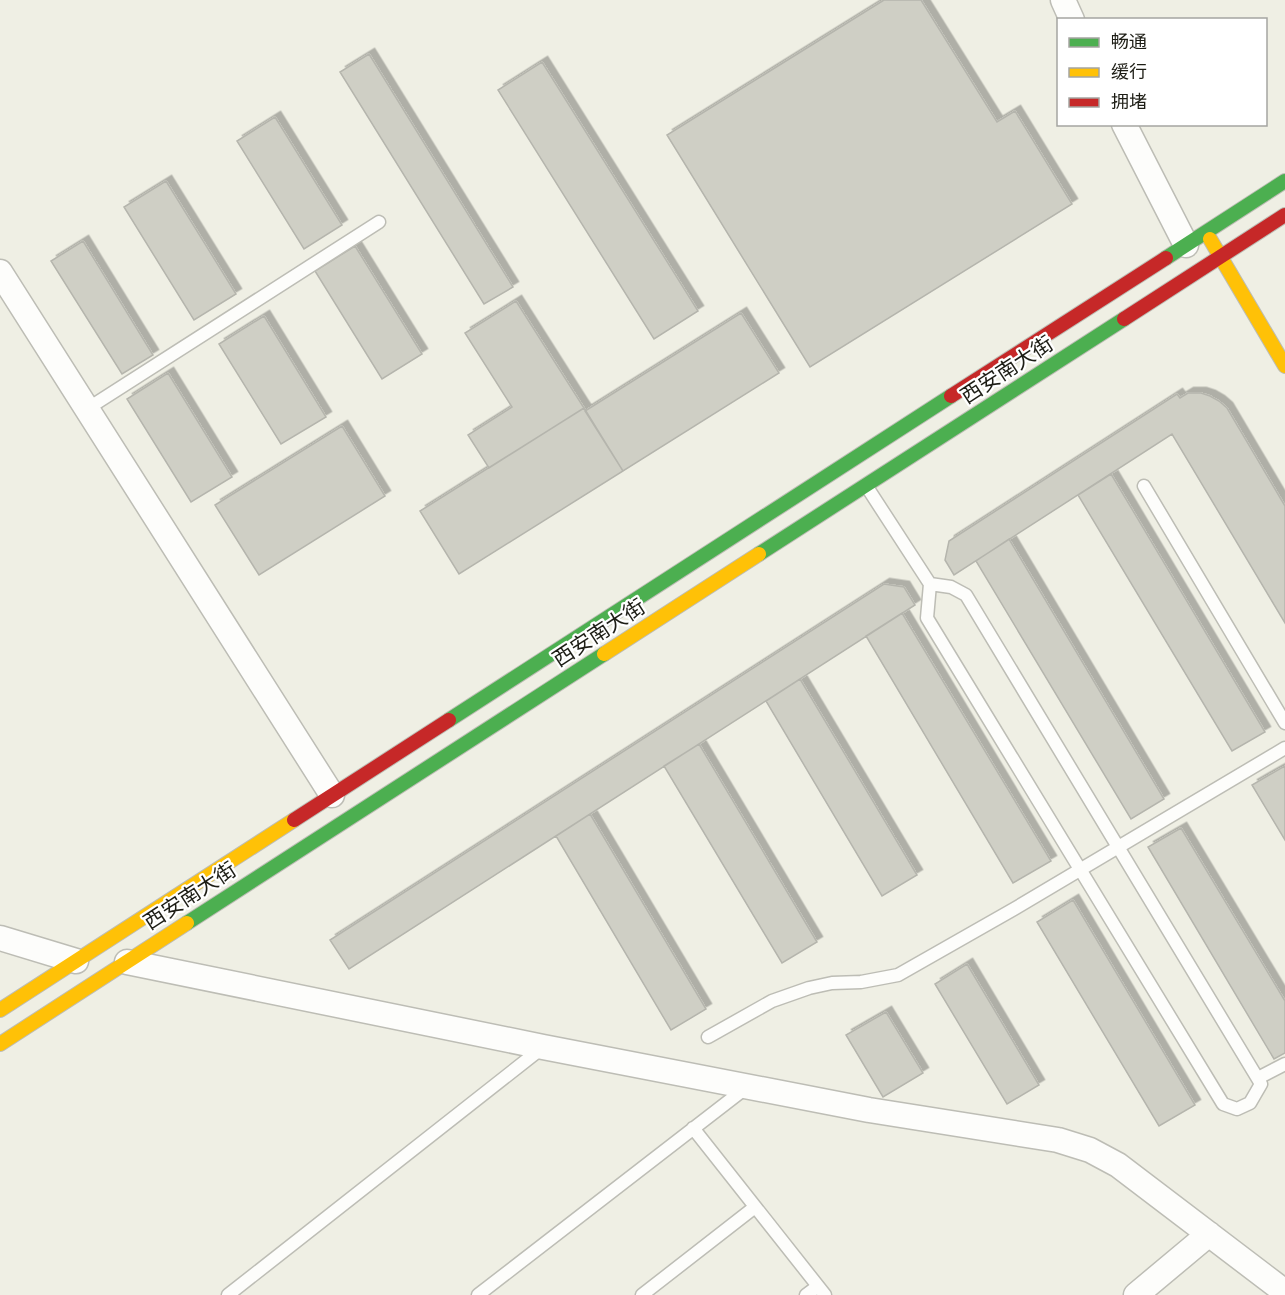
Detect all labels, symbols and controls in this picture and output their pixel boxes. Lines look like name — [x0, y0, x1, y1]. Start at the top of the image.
legend — [1057, 18, 1267, 126]
text: 畅通 — [1111, 29, 1147, 55]
text: 缓行 — [1111, 59, 1147, 85]
text: 拥堵 — [1111, 89, 1147, 115]
street label: 西安南大街 — [955, 329, 1059, 411]
street label: 西安南大街 — [547, 592, 651, 674]
street label: 西安南大街 — [138, 855, 242, 937]

